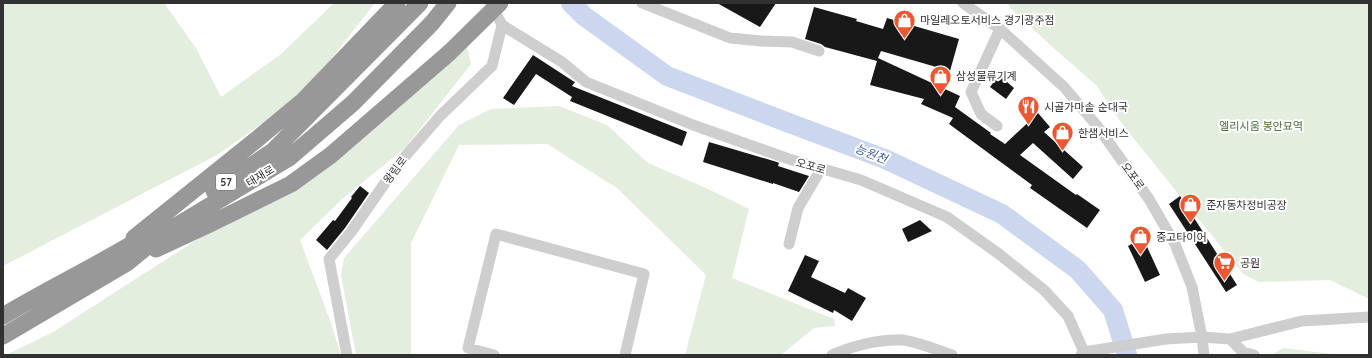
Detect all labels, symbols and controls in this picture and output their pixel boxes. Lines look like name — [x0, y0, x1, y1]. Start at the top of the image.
shop icon: 마일레오토서비스 경기광주점 — [891, 7, 917, 40]
place label: 마일레오토서비스 경기광주점 — [920, 13, 1055, 27]
shop icon: 삼성물류기계 — [927, 63, 953, 96]
place label: 삼성물류기계 — [956, 69, 1017, 83]
restaurant icon: 시골가마솥 순대국 — [1016, 94, 1042, 127]
place label: 시골가마솥 순대국 — [1044, 100, 1128, 114]
park label: 엘리시움 봉안묘역 — [1219, 119, 1303, 133]
shop icon: 한샘서비스 — [1049, 120, 1075, 153]
place label: 한샘서비스 — [1078, 126, 1129, 140]
water label: 능원천 — [853, 141, 891, 167]
street label: 왕림로 — [380, 154, 410, 186]
street label: 오포로 — [794, 155, 828, 177]
street label: 오포로 — [1118, 160, 1148, 192]
street label: 태재로 — [243, 162, 277, 190]
road number: 57 — [216, 174, 236, 190]
shop icon: 준자동차정비공장 — [1178, 192, 1204, 225]
place label: 준자동차정비공장 — [1206, 198, 1287, 212]
shop icon: 중고타이어 — [1128, 224, 1154, 257]
place label: 중고타이어 — [1156, 230, 1207, 244]
supermarket icon: 공원 — [1211, 250, 1237, 283]
place label: 공원 — [1240, 256, 1260, 270]

